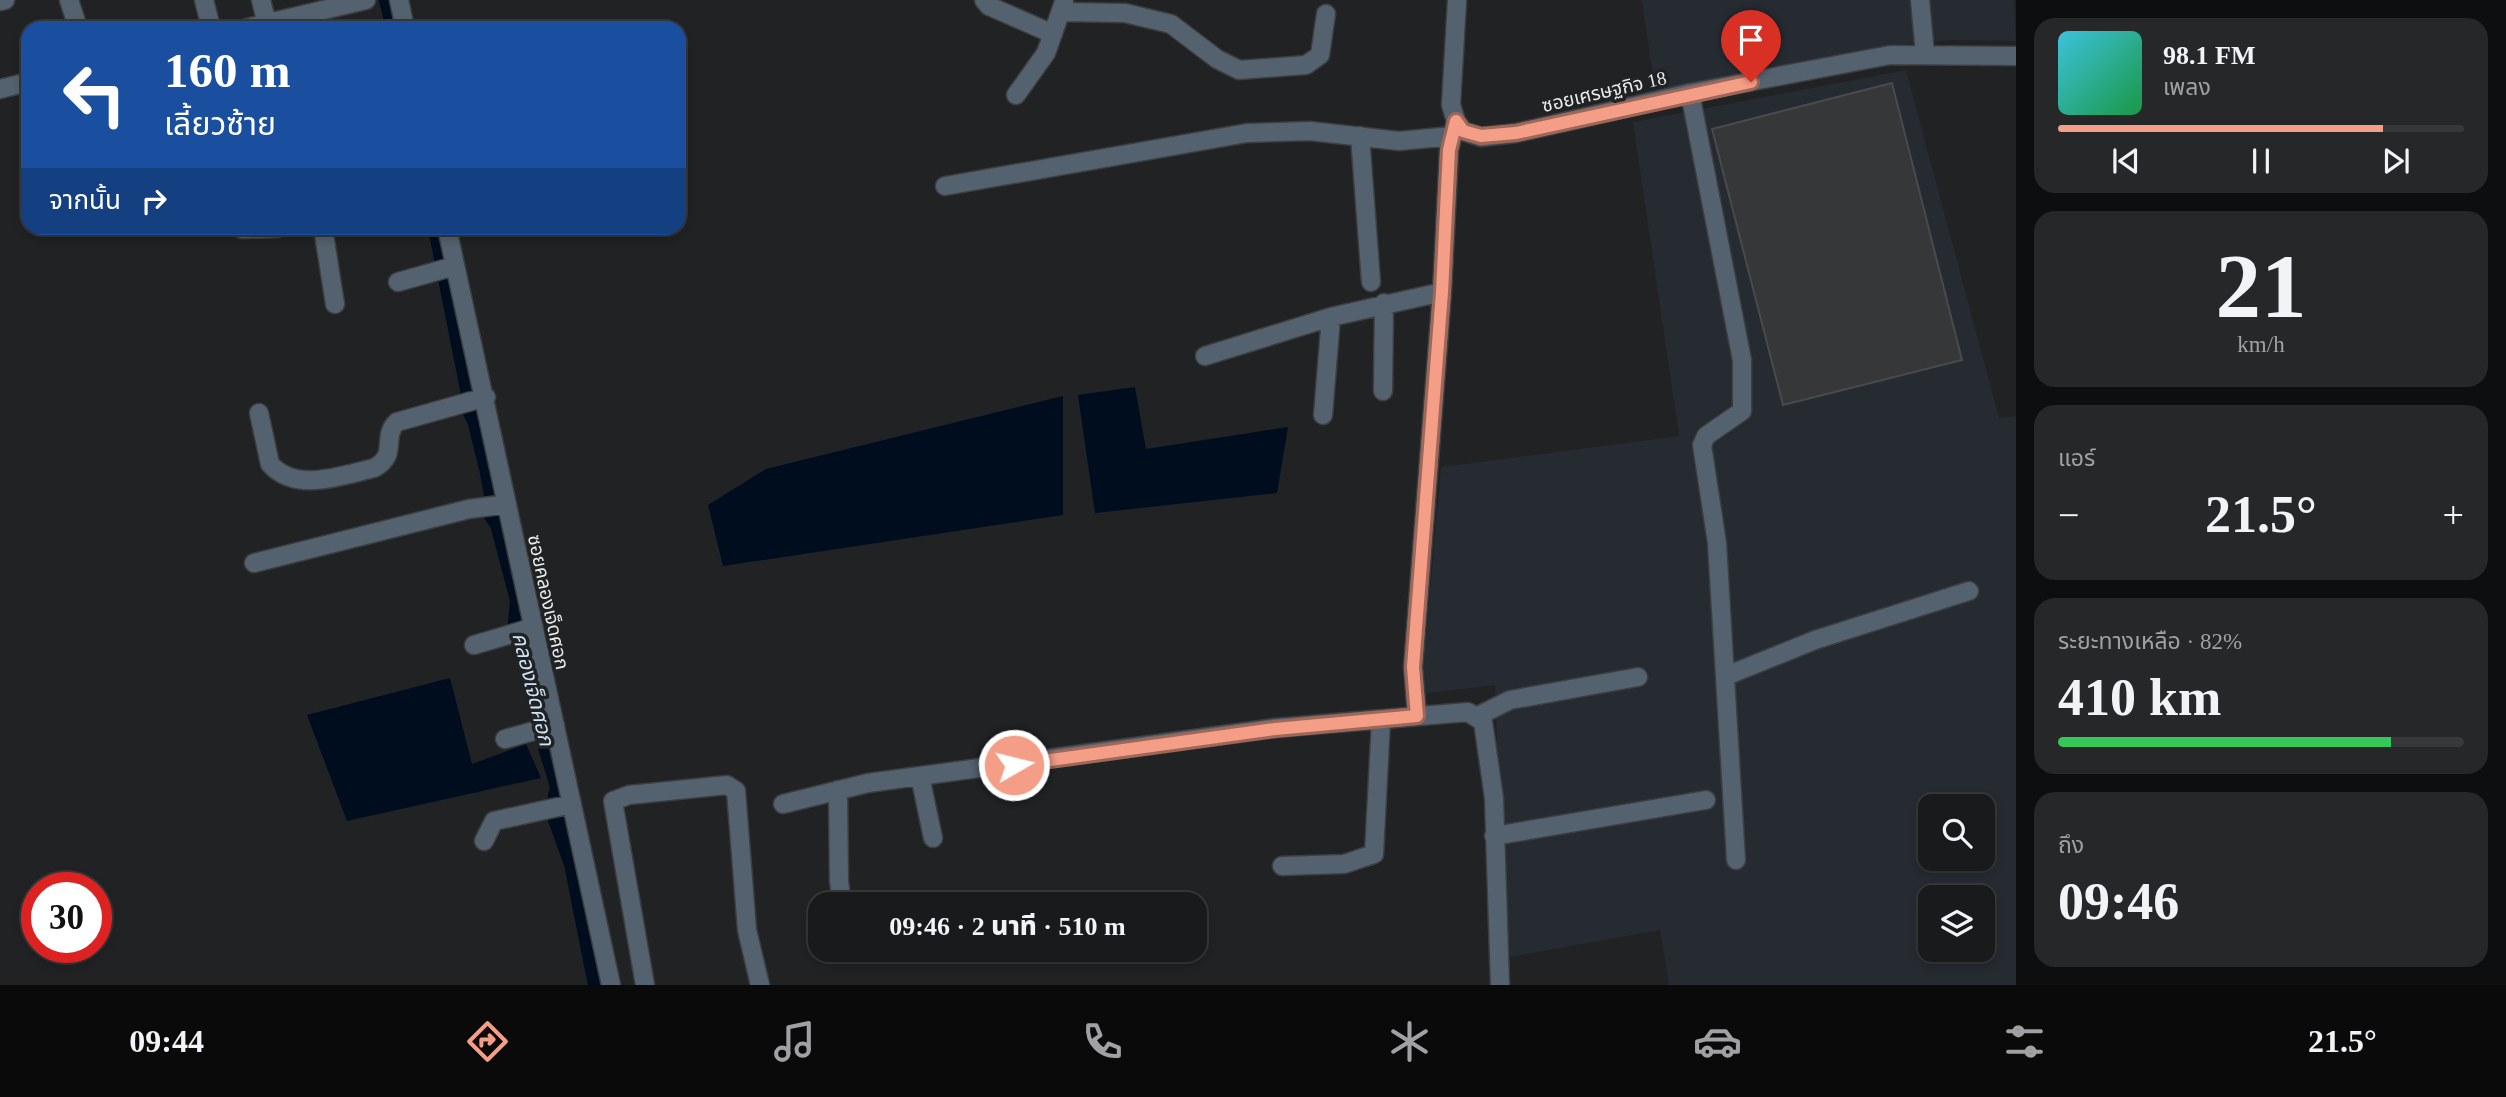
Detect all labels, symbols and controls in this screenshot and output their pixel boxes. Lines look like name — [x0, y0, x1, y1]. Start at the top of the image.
pin — [1721, 10, 1781, 82]
icon: arrive — [1732, 21, 1770, 59]
text: 98.1 FM — [2163, 41, 2255, 70]
text: 160 m — [164, 43, 291, 98]
icon: left — [49, 49, 140, 140]
street label: ซอยเศรษฐกิจ 18 — [1540, 67, 1668, 116]
text: เพลง — [2163, 75, 2211, 100]
text: เลี้ยวซ้าย — [164, 106, 276, 142]
icon: previous — [2107, 142, 2145, 180]
icon: pause — [2242, 142, 2280, 180]
icon: next — [2377, 142, 2415, 180]
icon: right — [135, 182, 173, 220]
text: จากนั้น — [49, 186, 121, 215]
text: 21 — [2216, 236, 2307, 337]
text: km/h — [2237, 332, 2285, 357]
text: แอร์ — [2058, 446, 2095, 471]
text: 21.5° — [2205, 486, 2317, 543]
text: − — [2058, 494, 2079, 536]
text: + — [2443, 494, 2464, 536]
street label: ซอยคลองเจ็ดศอก — [524, 533, 573, 672]
text: ระยะทางเหลือ · 82% — [2058, 629, 2242, 654]
water label: คลองเจ็ดศอก — [507, 630, 559, 749]
text: 410 km — [2058, 669, 2221, 726]
position arrow — [977, 728, 1051, 802]
map controls — [1918, 794, 1995, 962]
button: search — [1918, 794, 1995, 871]
text: ถึง — [2058, 833, 2084, 858]
speed limit sign: 30 — [21, 872, 112, 963]
text: 09:46 — [2058, 873, 2179, 930]
button: layers — [1918, 885, 1995, 962]
text: 09:46 · 2 นาที · 510 m — [889, 912, 1126, 941]
icon: directions — [463, 1017, 512, 1066]
icon: music — [770, 1017, 819, 1066]
icon: phone — [1078, 1017, 1127, 1066]
icon: climate — [1385, 1017, 1434, 1066]
icon: car — [1693, 1017, 1742, 1066]
icon: filters — [2000, 1017, 2049, 1066]
text: 09:44 — [129, 1023, 204, 1059]
text: 21.5° — [2308, 1023, 2377, 1059]

